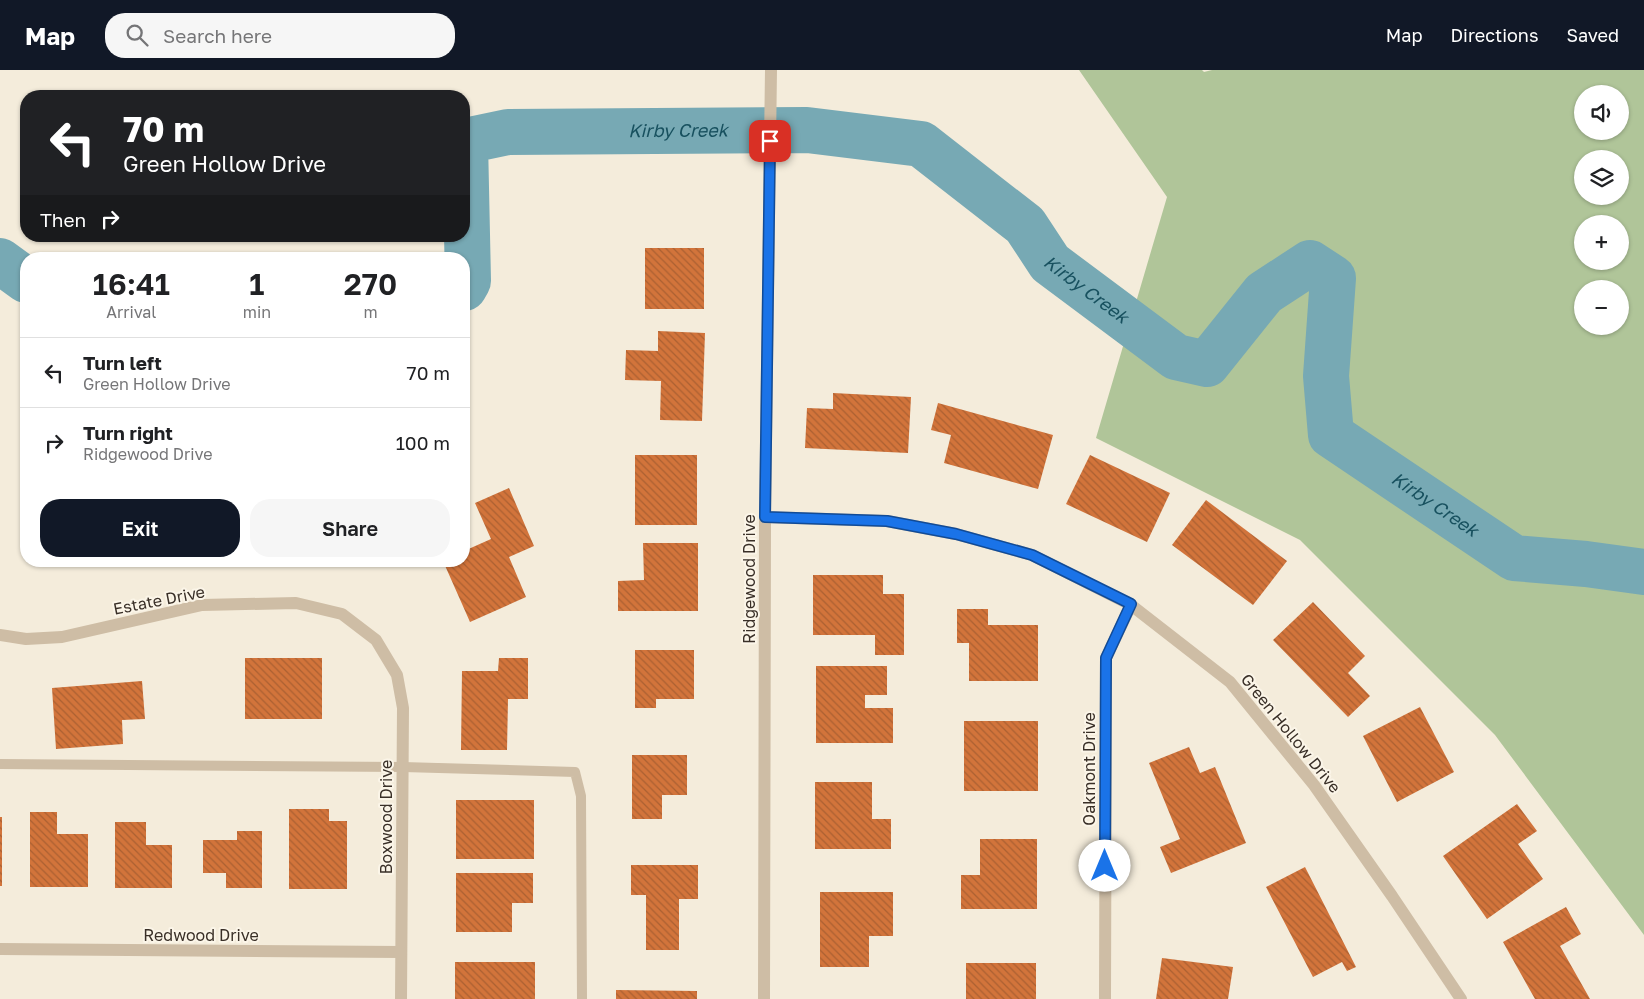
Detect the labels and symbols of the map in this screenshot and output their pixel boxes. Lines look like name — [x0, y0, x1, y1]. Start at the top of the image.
water label: Kirby Creek — [628, 119, 730, 141]
pin — [749, 120, 791, 162]
water label: Kirby Creek — [1040, 250, 1135, 329]
water label: Kirby Creek — [1388, 467, 1484, 542]
street label: Ridgewood Drive — [739, 514, 759, 644]
street label: Estate Drive — [112, 581, 206, 619]
street label: Green Hollow Drive — [1237, 669, 1345, 797]
street label: Oakmont Drive — [1079, 712, 1099, 826]
street label: Boxwood Drive — [376, 760, 396, 874]
position arrow — [1078, 839, 1130, 891]
street label: Redwood Drive — [143, 925, 259, 945]

